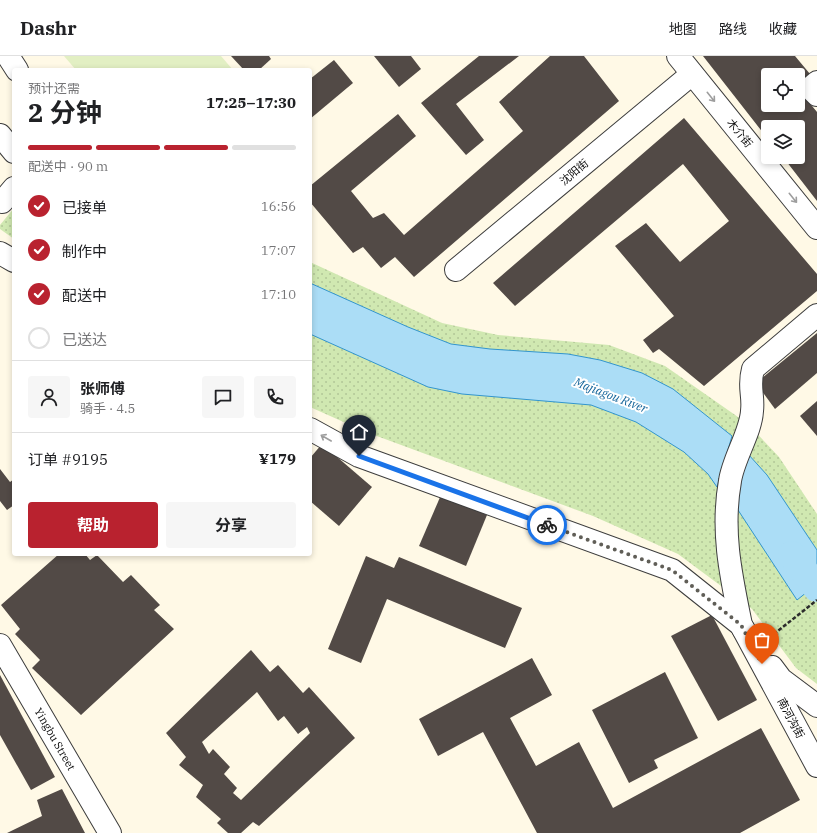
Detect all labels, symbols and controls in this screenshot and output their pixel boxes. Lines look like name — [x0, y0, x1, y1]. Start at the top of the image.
text: Dashr — [20, 16, 77, 40]
text: 地图 — [669, 20, 697, 38]
text: 路线 — [719, 20, 747, 38]
text: 收藏 — [769, 20, 797, 38]
map controls — [761, 68, 805, 164]
button: locate — [761, 68, 805, 112]
text: 预计还需 — [28, 80, 80, 97]
one-way arrow — [707, 92, 715, 103]
text: 17:25–17:30 — [206, 93, 296, 112]
text: 2 分钟 — [28, 95, 102, 129]
street label: 木介街 — [724, 116, 756, 150]
button: layers — [761, 120, 805, 164]
street label: 沈阳街 — [557, 156, 591, 188]
text: 配送中 · 90 m — [28, 158, 108, 175]
one-way arrow — [788, 193, 797, 204]
icon: check — [28, 195, 50, 217]
text: 已接单 — [62, 198, 107, 217]
text: 16:56 — [261, 198, 296, 215]
icon: check — [28, 239, 50, 261]
text: 制作中 — [62, 242, 107, 261]
text: 17:07 — [261, 242, 296, 259]
icon: check — [28, 283, 50, 305]
text: 配送中 — [62, 286, 107, 305]
text: 17:10 — [261, 286, 296, 303]
text: 已送达 — [62, 330, 107, 349]
water label: Majiagou River — [571, 374, 650, 416]
button: person — [28, 376, 70, 418]
button: chat — [202, 376, 244, 418]
button: phone — [254, 376, 296, 418]
text: 张师傅 — [80, 379, 125, 398]
text: 骑手 · 4.5 — [80, 400, 135, 417]
pin — [342, 415, 376, 456]
icon: home — [348, 421, 370, 443]
one-way arrow — [320, 433, 332, 441]
text: ¥179 — [259, 449, 296, 468]
text: 订单 #9195 — [28, 450, 108, 469]
button: 帮助 — [28, 502, 158, 548]
button: 分享 — [166, 502, 296, 548]
courier — [527, 505, 567, 545]
icon: bike — [536, 514, 558, 536]
pin — [745, 623, 779, 664]
icon: bag — [751, 629, 773, 651]
street label: 南河沟街 — [774, 695, 808, 741]
street label: Yingbu Street — [31, 705, 79, 773]

